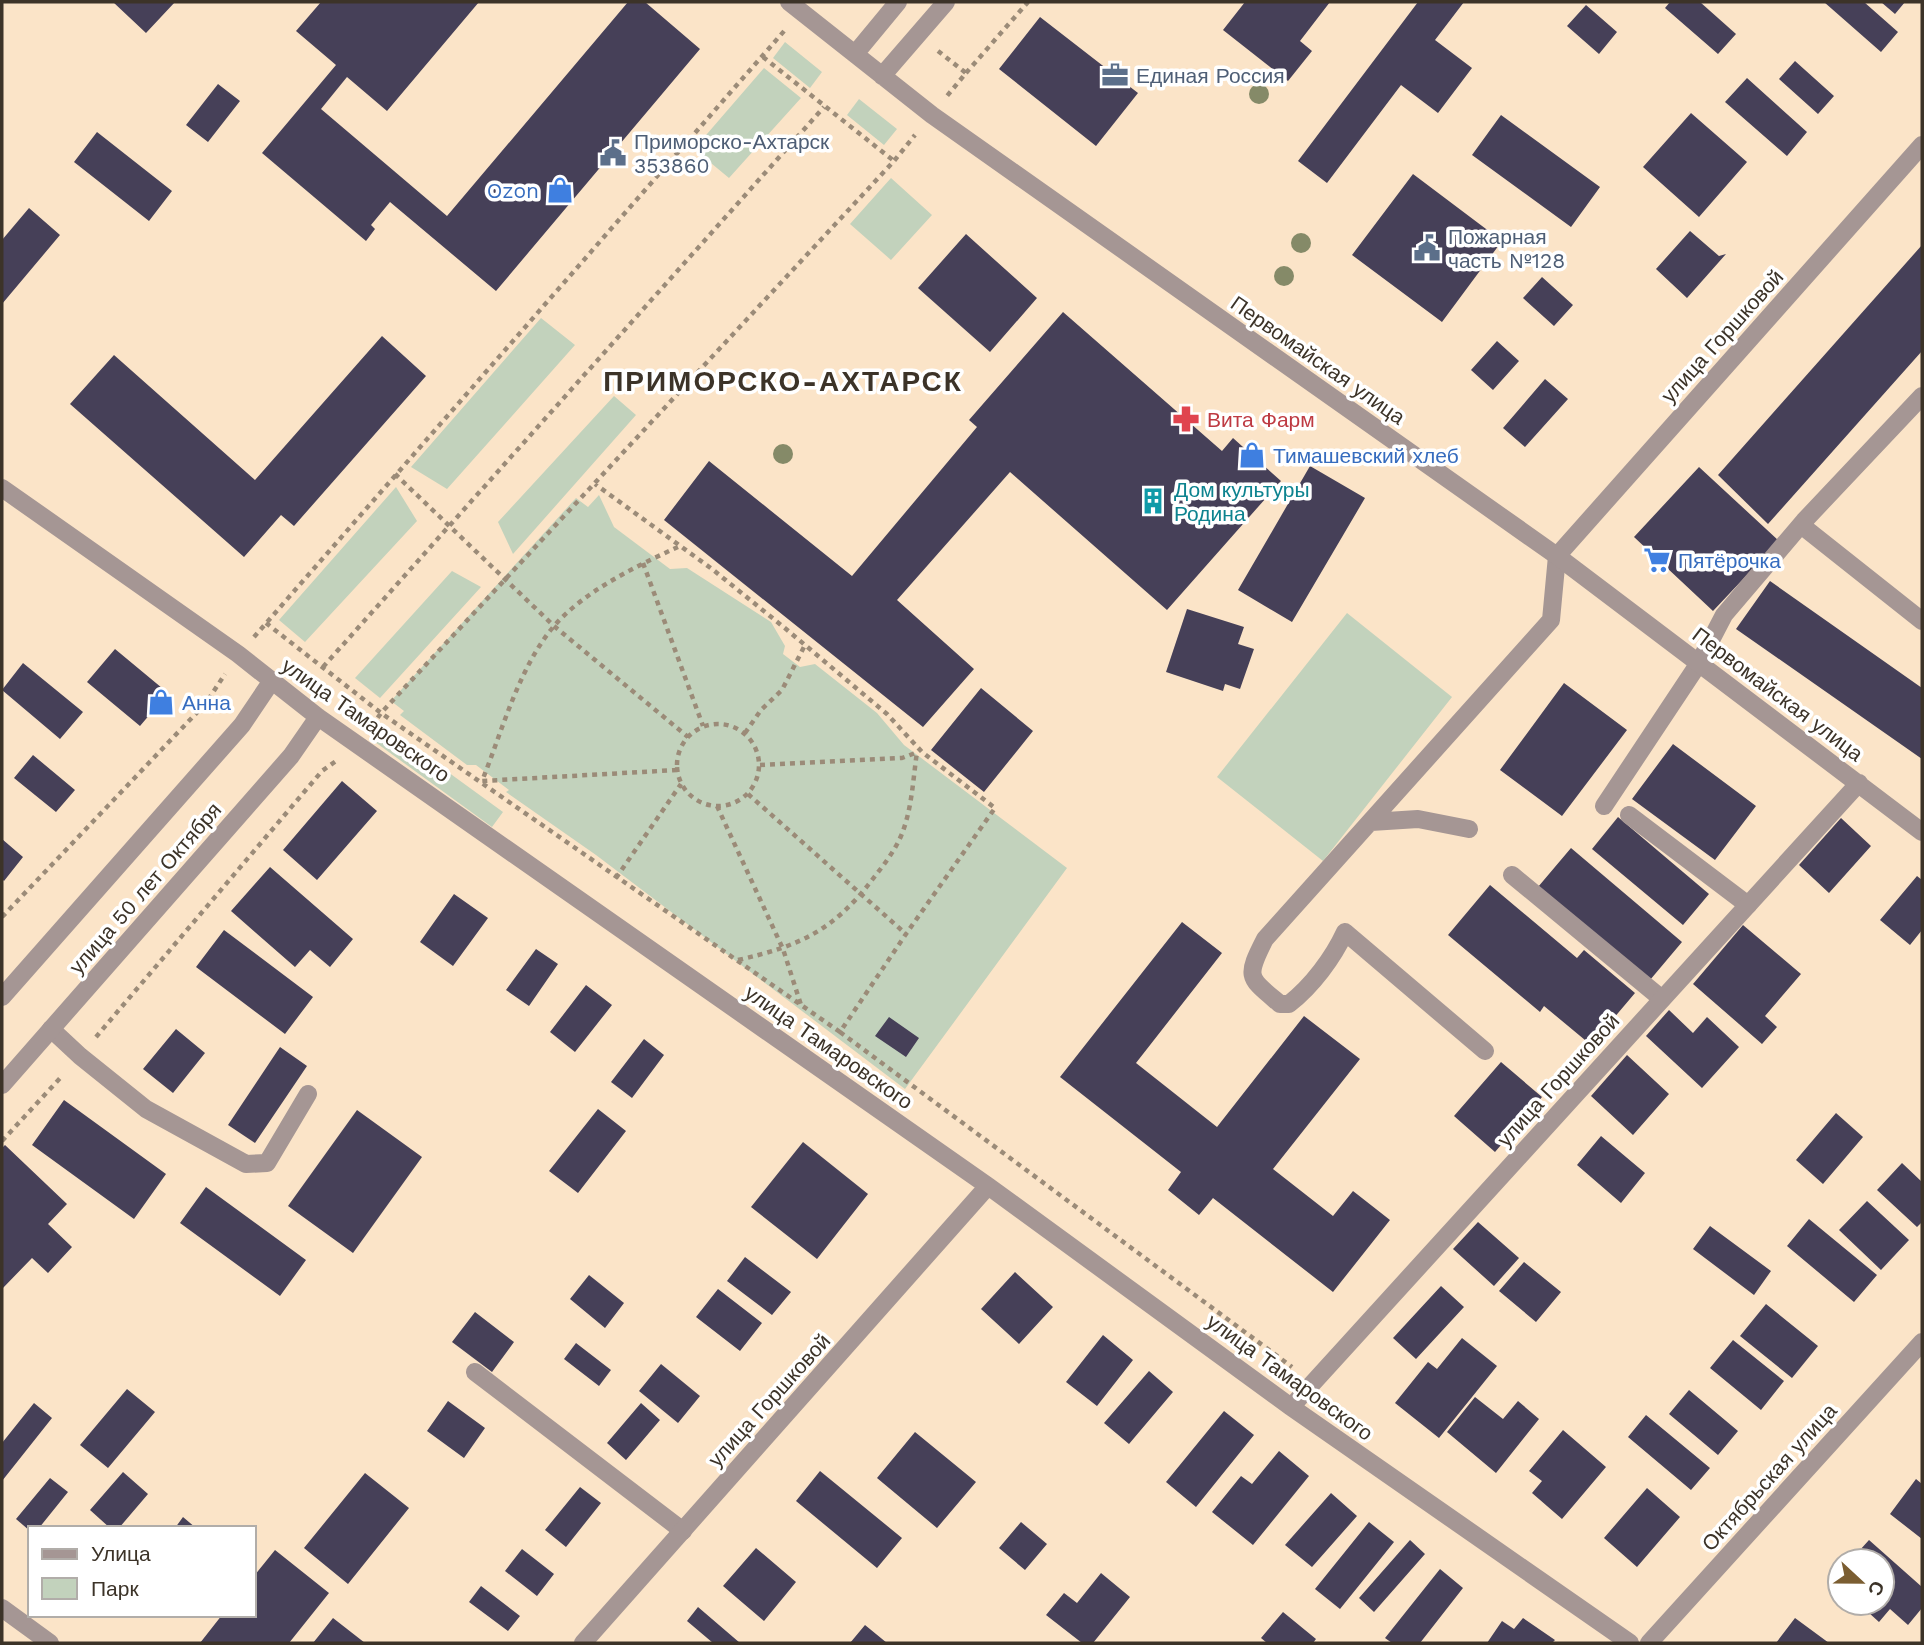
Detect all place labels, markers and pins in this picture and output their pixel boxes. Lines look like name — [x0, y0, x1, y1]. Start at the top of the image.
office icon: Единая Россия — [1100, 60, 1130, 90]
place label: Единая Россия — [1136, 63, 1285, 88]
place label: Приморско-Ахтарск 353860 — [634, 129, 830, 178]
public building icon: Приморско-Ахтарск 353860 — [598, 138, 628, 168]
shop icon: Ozon — [545, 175, 575, 205]
place label: Ozon — [487, 178, 539, 203]
place label: Пожарная часть №128 — [1448, 224, 1565, 273]
public building icon: Пожарная часть №128 — [1412, 233, 1442, 263]
pharmacy icon: Вита Фарм — [1171, 404, 1201, 434]
place label: Вита Фарм — [1207, 407, 1315, 432]
shop icon: Тимашевский хлеб — [1237, 440, 1267, 470]
place label: Тимашевский хлеб — [1273, 443, 1459, 468]
place label: Дом культуры Родина — [1174, 477, 1310, 526]
building icon: Дом культуры Родина — [1138, 486, 1168, 516]
supermarket icon: Пятёрочка — [1642, 545, 1672, 575]
place label: Пятёрочка — [1678, 548, 1781, 573]
shop icon: Анна — [146, 687, 176, 717]
place label: Анна — [182, 690, 231, 715]

